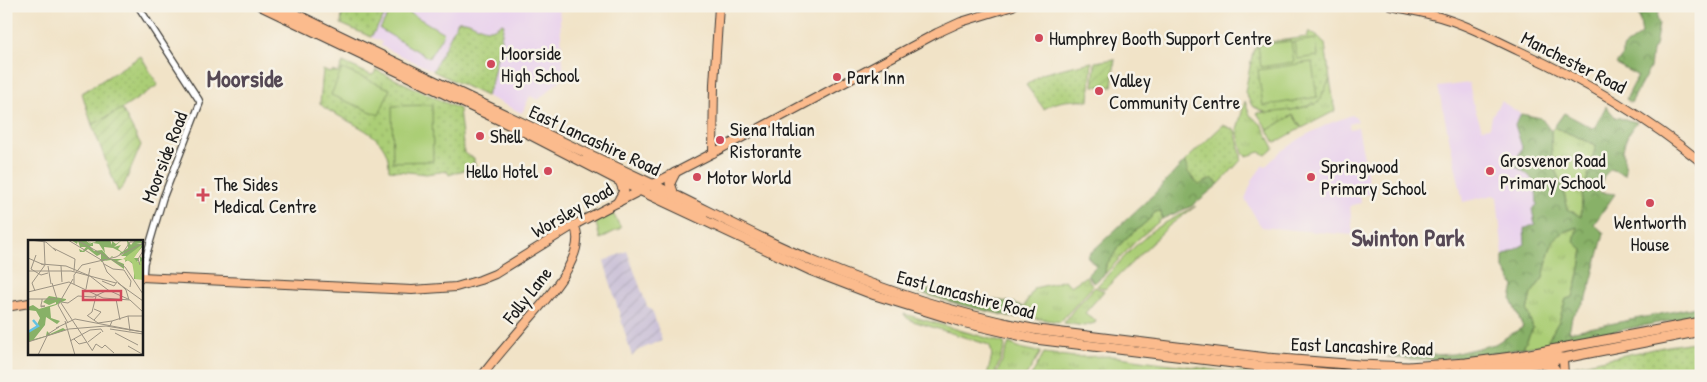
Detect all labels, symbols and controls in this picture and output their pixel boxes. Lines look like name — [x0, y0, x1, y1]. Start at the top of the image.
street label: Manchester Road — [1517, 24, 1631, 100]
place label: Humphrey Booth Support Centre — [1049, 25, 1273, 51]
marker: Humphrey Booth Support Centre — [1033, 32, 1045, 44]
place label: Moorside High School — [501, 40, 580, 88]
marker: Moorside High School — [485, 58, 497, 70]
district label: Moorside — [207, 62, 284, 94]
place label: Park Inn — [847, 64, 905, 90]
place label: Valley Community Centre — [1109, 67, 1241, 115]
marker: Park Inn — [831, 71, 843, 83]
marker: Valley Community Centre — [1093, 85, 1105, 97]
street label: East Lancashire Road — [525, 98, 665, 182]
street label: Moorside Road — [135, 107, 194, 206]
place label: Siena Italian Ristorante — [730, 116, 815, 164]
place label: Shell — [490, 123, 523, 149]
marker: Shell — [474, 130, 486, 142]
marker: Siena Italian Ristorante — [714, 134, 726, 146]
place label: Grosvenor Road Primary School — [1500, 147, 1606, 195]
place label: Springwood Primary School — [1321, 153, 1427, 201]
place label: Hello Hotel — [466, 158, 539, 184]
place label: Motor World — [707, 164, 792, 190]
marker: Hello Hotel — [542, 165, 554, 177]
marker: Grosvenor Road Primary School — [1484, 165, 1496, 177]
place label: The Sides Medical Centre — [214, 171, 317, 219]
marker: Motor World — [691, 171, 703, 183]
marker: Springwood Primary School — [1305, 171, 1317, 183]
street label: Worsley Road — [526, 176, 618, 244]
marker: The Sides Medical Centre — [196, 188, 210, 202]
marker: Wentworth House — [1644, 197, 1656, 209]
place label: Wentworth House — [1614, 209, 1686, 257]
district label: Swinton Park — [1352, 221, 1464, 253]
inset map — [28, 240, 142, 354]
street label: Folly Lane — [496, 261, 558, 330]
street label: East Lancashire Road — [894, 263, 1038, 325]
street label: East Lancashire Road — [1291, 331, 1434, 361]

